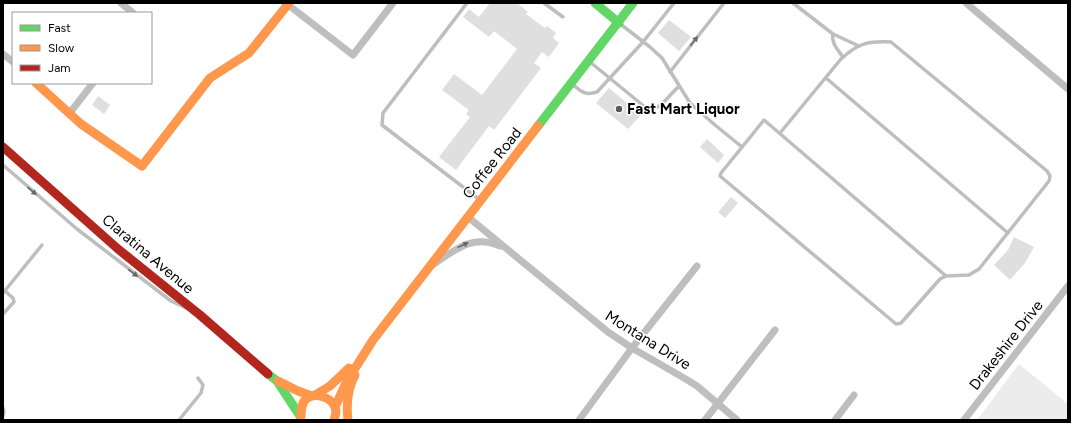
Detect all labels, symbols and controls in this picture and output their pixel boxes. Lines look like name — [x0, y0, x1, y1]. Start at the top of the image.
legend — [12, 12, 152, 84]
text: Fast — [48, 21, 71, 35]
one-way arrow — [689, 36, 698, 47]
text: Slow — [48, 41, 75, 55]
text: Jam — [48, 61, 71, 75]
place label: Fast Mart Liquor — [627, 100, 740, 118]
marker: Fast Mart Liquor — [614, 104, 624, 114]
street label: Coffee Road — [459, 124, 525, 202]
one-way arrow — [27, 186, 37, 196]
street label: Claratina Avenue — [99, 210, 197, 298]
one-way arrow — [458, 242, 469, 249]
one-way arrow — [128, 268, 139, 277]
street label: Drakeshire Drive — [965, 297, 1047, 393]
street label: Montana Drive — [602, 307, 694, 373]

